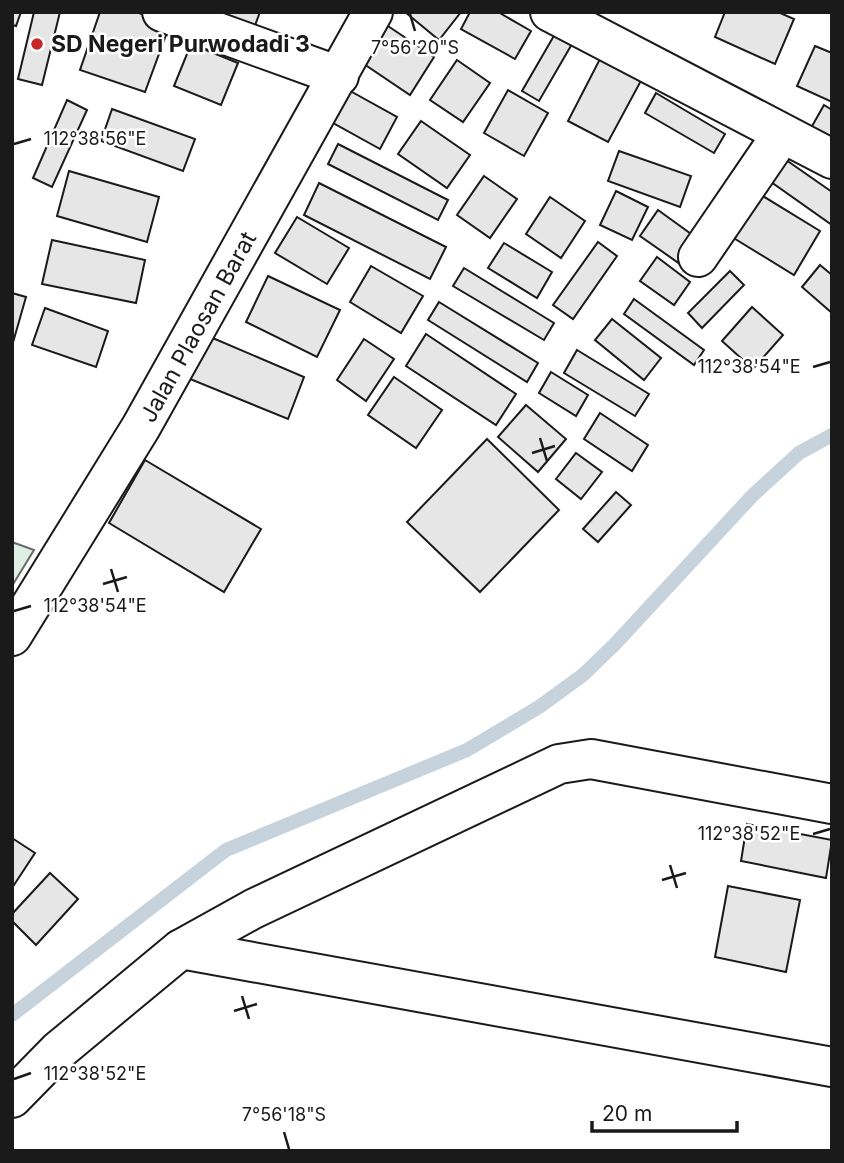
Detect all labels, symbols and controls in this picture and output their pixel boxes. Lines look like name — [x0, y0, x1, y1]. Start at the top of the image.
place label: SD Negeri Purwodadi 3 — [51, 30, 310, 58]
marker: SD Negeri Purwodadi 3 — [29, 36, 45, 52]
text: 7°56'20"S — [371, 37, 459, 58]
text: 112°38'56"E — [44, 128, 146, 149]
street label: Jalan Plaosan Barat — [134, 226, 262, 427]
text: 112°38'54"E — [697, 356, 801, 377]
text: 112°38'54"E — [43, 595, 147, 616]
text: 112°38'52"E — [698, 823, 800, 844]
text: 112°38'52"E — [44, 1063, 146, 1084]
scale bar — [592, 1090, 737, 1134]
text: 20 m — [602, 1101, 652, 1126]
text: 7°56'18"S — [242, 1104, 326, 1125]

